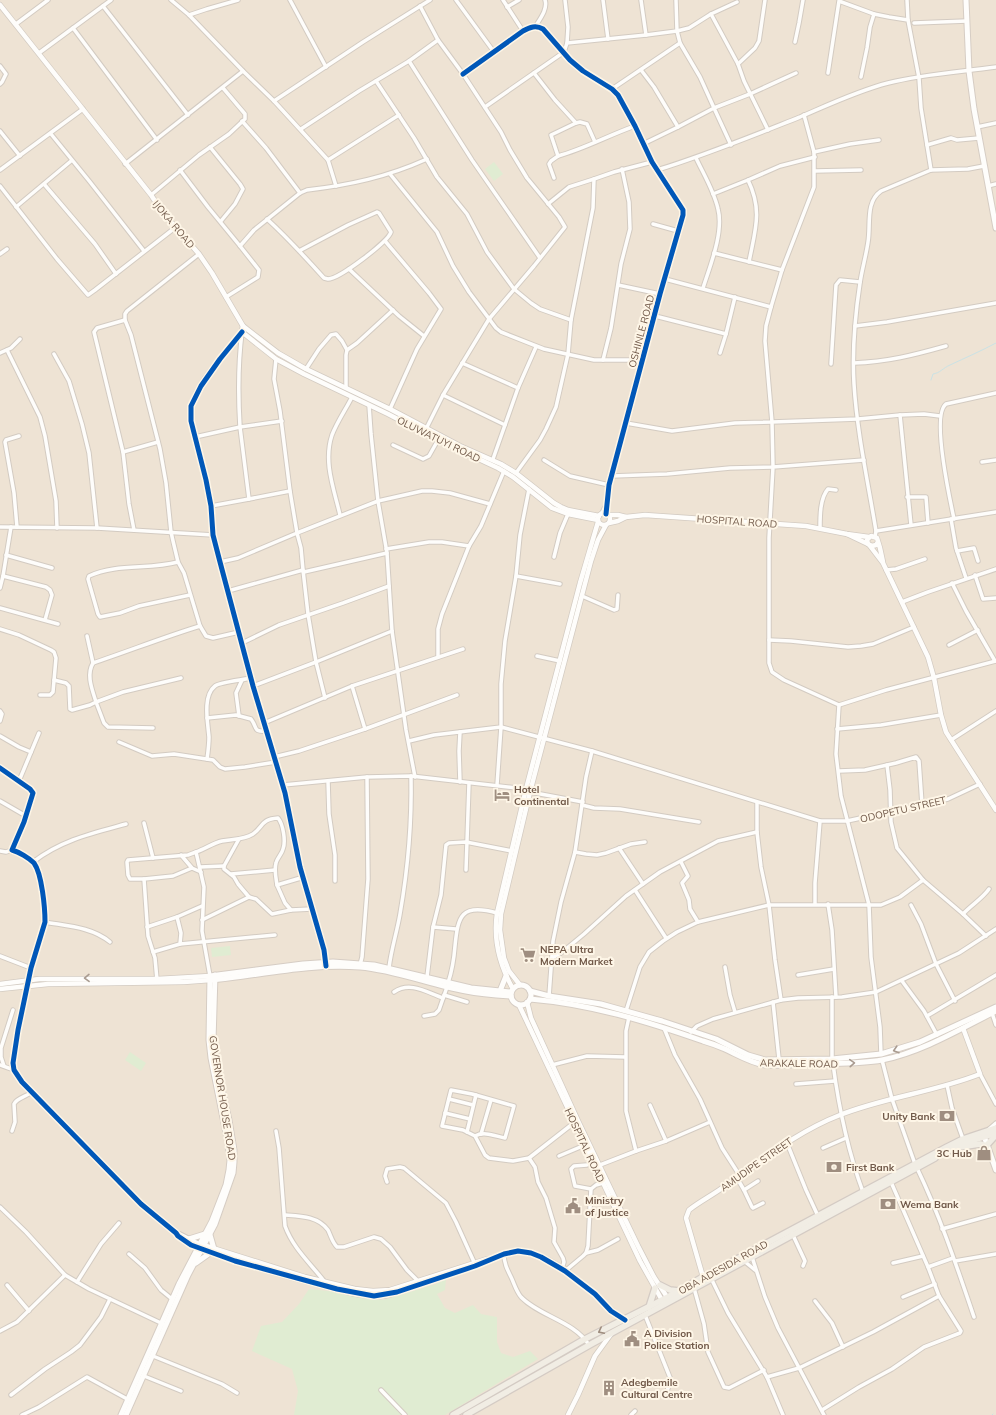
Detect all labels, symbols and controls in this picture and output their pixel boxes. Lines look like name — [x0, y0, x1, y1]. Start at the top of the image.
street label: IJOKA ROAD — [150, 198, 198, 251]
street label: OSHINLE ROAD — [626, 293, 657, 369]
street label: OLUWATUYI ROAD — [395, 414, 483, 465]
street label: HOSPITAL ROAD — [696, 512, 778, 531]
place label: Hotel Continental — [514, 783, 569, 808]
hotel icon: Hotel Continental — [493, 786, 511, 804]
street label: ODOPETU STREET — [859, 793, 947, 826]
place label: NEPA Ultra Modern Market — [540, 943, 613, 968]
supermarket icon: NEPA Ultra Modern Market — [519, 946, 537, 964]
one-way arrow — [84, 974, 90, 983]
street label: GOVERNOR HOUSE ROAD — [206, 1035, 239, 1161]
one-way arrow — [893, 1045, 900, 1053]
street label: ARAKALE ROAD — [760, 1056, 838, 1071]
one-way arrow — [849, 1058, 855, 1067]
street label: HOSPITAL ROAD — [562, 1106, 607, 1185]
bank icon: Unity Bank — [938, 1107, 956, 1125]
place label: Unity Bank — [882, 1110, 935, 1123]
street label: AMUDIPE STREET — [718, 1135, 795, 1194]
shop icon: 3C Hub — [975, 1144, 993, 1162]
place label: 3C Hub — [937, 1147, 972, 1160]
bank icon: First Bank — [825, 1158, 843, 1176]
place label: First Bank — [846, 1161, 895, 1174]
place label: Ministry of Justice — [585, 1194, 629, 1219]
bank icon: Wema Bank — [879, 1195, 897, 1213]
public building icon: Ministry of Justice — [564, 1197, 582, 1215]
place label: Wema Bank — [900, 1198, 959, 1211]
street label: OBA ADESIDA ROAD — [676, 1237, 770, 1297]
one-way arrow — [598, 1327, 605, 1334]
place label: A Division Police Station — [644, 1327, 709, 1352]
public building icon: A Division Police Station — [623, 1330, 641, 1348]
place label: Adegbemile Cultural Centre — [621, 1376, 693, 1401]
building icon: Adegbemile Cultural Centre — [600, 1379, 618, 1397]

